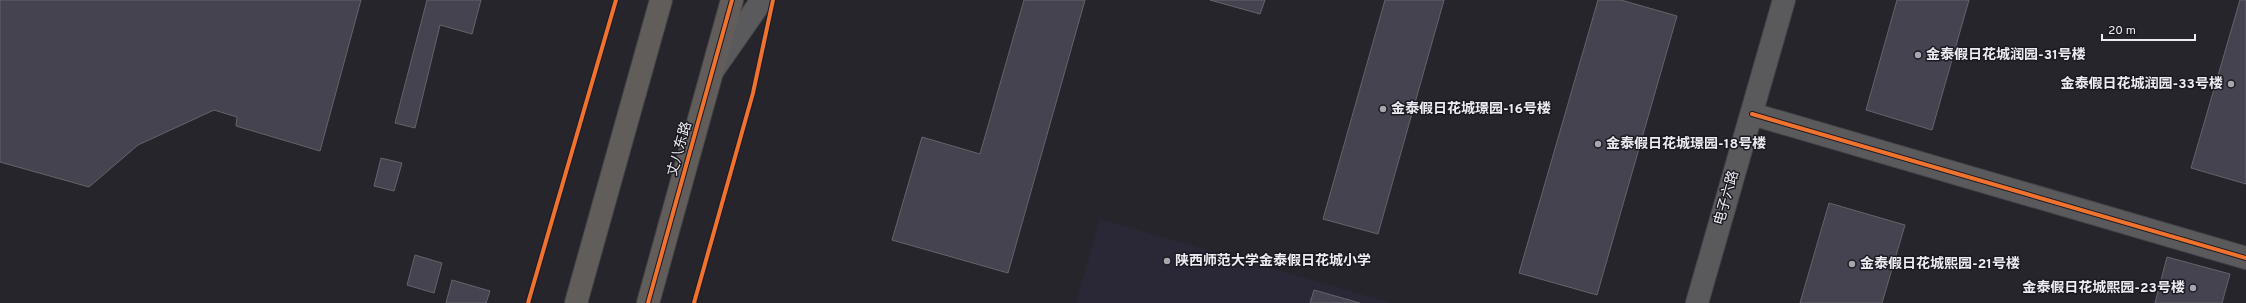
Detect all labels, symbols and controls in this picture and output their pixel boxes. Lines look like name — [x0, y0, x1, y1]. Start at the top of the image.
scale bar — [2102, 16, 2195, 42]
text: 20 m — [2108, 23, 2136, 39]
place label: 金泰·假日花城润园-31号楼 — [1926, 46, 2086, 64]
marker: 金泰·假日花城润园-31号楼 — [1913, 50, 1923, 60]
place label: 金泰·假日花城润园-33号楼 — [2060, 75, 2223, 93]
marker: 金泰·假日花城润园-33号楼 — [2226, 79, 2236, 89]
place label: 金泰·假日花城璟园-16号楼 — [1391, 100, 1551, 118]
marker: 金泰·假日花城璟园-16号楼 — [1378, 104, 1388, 114]
street label: 丈八东路 — [664, 120, 696, 178]
place label: 金泰·假日花城璟园-18号楼 — [1606, 135, 1766, 153]
marker: 金泰·假日花城璟园-18号楼 — [1593, 139, 1603, 149]
street label: 电子六路 — [1711, 169, 1743, 227]
place label: 陕西师范大学金泰假日花城小学 — [1175, 252, 1371, 270]
place label: 金泰·假日花城熙园-21号楼 — [1860, 255, 2020, 273]
marker: 陕西师范大学金泰假日花城小学 — [1162, 256, 1172, 266]
marker: 金泰·假日花城熙园-21号楼 — [1847, 259, 1857, 269]
place label: 金泰·假日花城熙园-23号楼 — [2022, 279, 2185, 297]
marker: 金泰·假日花城熙园-23号楼 — [2188, 283, 2198, 293]

